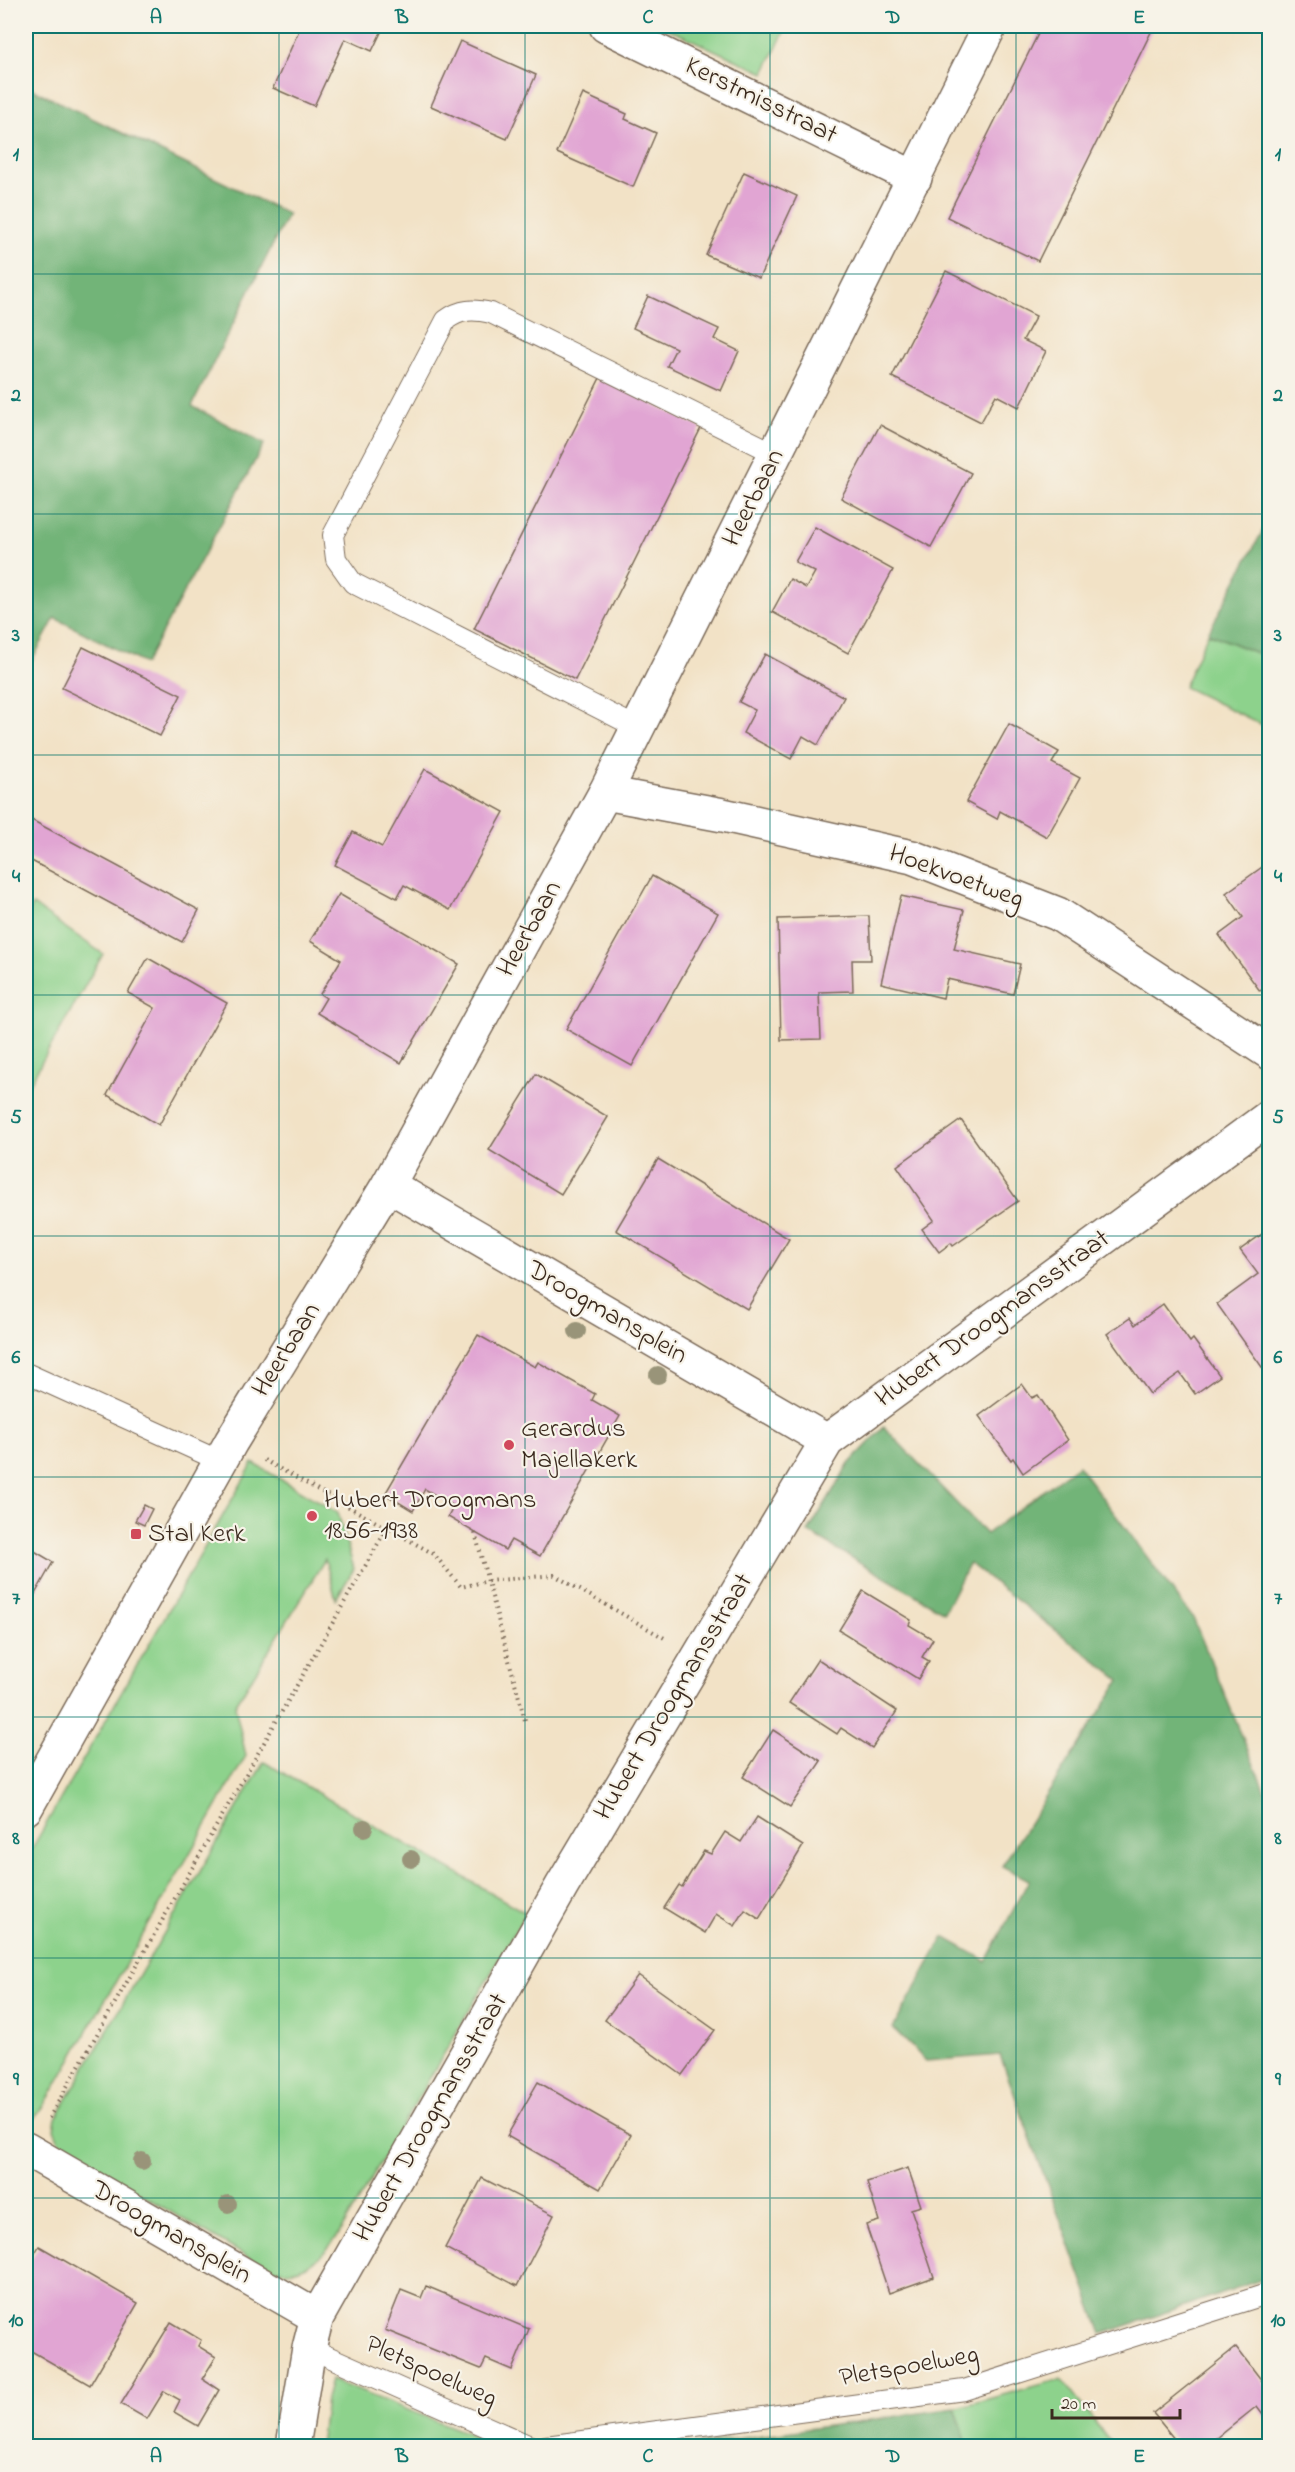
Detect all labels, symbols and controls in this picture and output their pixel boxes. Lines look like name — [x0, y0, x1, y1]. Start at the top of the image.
text: A — [150, 4, 162, 33]
text: B — [394, 4, 409, 33]
text: C — [643, 4, 654, 33]
text: D — [885, 4, 900, 33]
text: E — [1133, 4, 1145, 33]
street label: Kerstmisstraat — [678, 47, 844, 155]
text: 1 — [13, 141, 20, 170]
text: 1 — [1275, 141, 1282, 170]
text: 2 — [10, 382, 21, 411]
text: 2 — [1272, 382, 1283, 411]
street label: Heerbaan — [713, 442, 795, 554]
text: 3 — [11, 622, 20, 651]
text: 3 — [1273, 622, 1282, 651]
street label: Hoekvoetweg — [883, 835, 1029, 919]
text: 4 — [12, 863, 21, 892]
text: 4 — [1274, 863, 1283, 892]
street label: Heerbaan — [487, 874, 573, 984]
text: 5 — [10, 1104, 22, 1133]
text: 5 — [1272, 1104, 1284, 1133]
street label: Hubert Droogmansstraat — [867, 1220, 1119, 1418]
street label: Droogmansplein — [519, 1251, 695, 1375]
street label: Heerbaan — [243, 1295, 331, 1405]
text: 6 — [12, 1344, 21, 1373]
text: 6 — [1274, 1344, 1283, 1373]
place label: Gerardus Majellakerk — [521, 1410, 637, 1480]
marker: Gerardus Majellakerk — [502, 1438, 516, 1452]
place label: Hubert Droogmans 1856-1938 — [324, 1481, 537, 1551]
marker: Hubert Droogmans 1856-1938 — [305, 1509, 319, 1523]
place label: Stal Kerk — [148, 1515, 246, 1554]
marker: Stal Kerk — [129, 1527, 143, 1541]
street label: Hubert Droogmansstraat — [585, 1566, 763, 1828]
text: 7 — [12, 1585, 21, 1614]
text: 7 — [1274, 1585, 1283, 1614]
text: 8 — [11, 1825, 20, 1854]
text: 8 — [1273, 1825, 1282, 1854]
street label: Hubert Droogmansstraat — [344, 1986, 518, 2250]
text: 9 — [12, 2066, 20, 2095]
text: 9 — [1274, 2066, 1282, 2095]
street label: Droogmansplein — [83, 2171, 259, 2295]
text: 10 — [9, 2307, 24, 2336]
text: 10 — [1271, 2307, 1286, 2336]
street label: Pletspoelweg — [359, 2326, 503, 2418]
street label: Pletspoelweg — [836, 2336, 982, 2398]
scale bar — [1052, 2382, 1180, 2420]
text: 20 m — [1061, 2392, 1096, 2418]
text: A — [150, 2443, 162, 2472]
text: B — [394, 2443, 409, 2472]
text: C — [643, 2443, 654, 2472]
text: D — [885, 2443, 900, 2472]
text: E — [1133, 2443, 1145, 2472]

